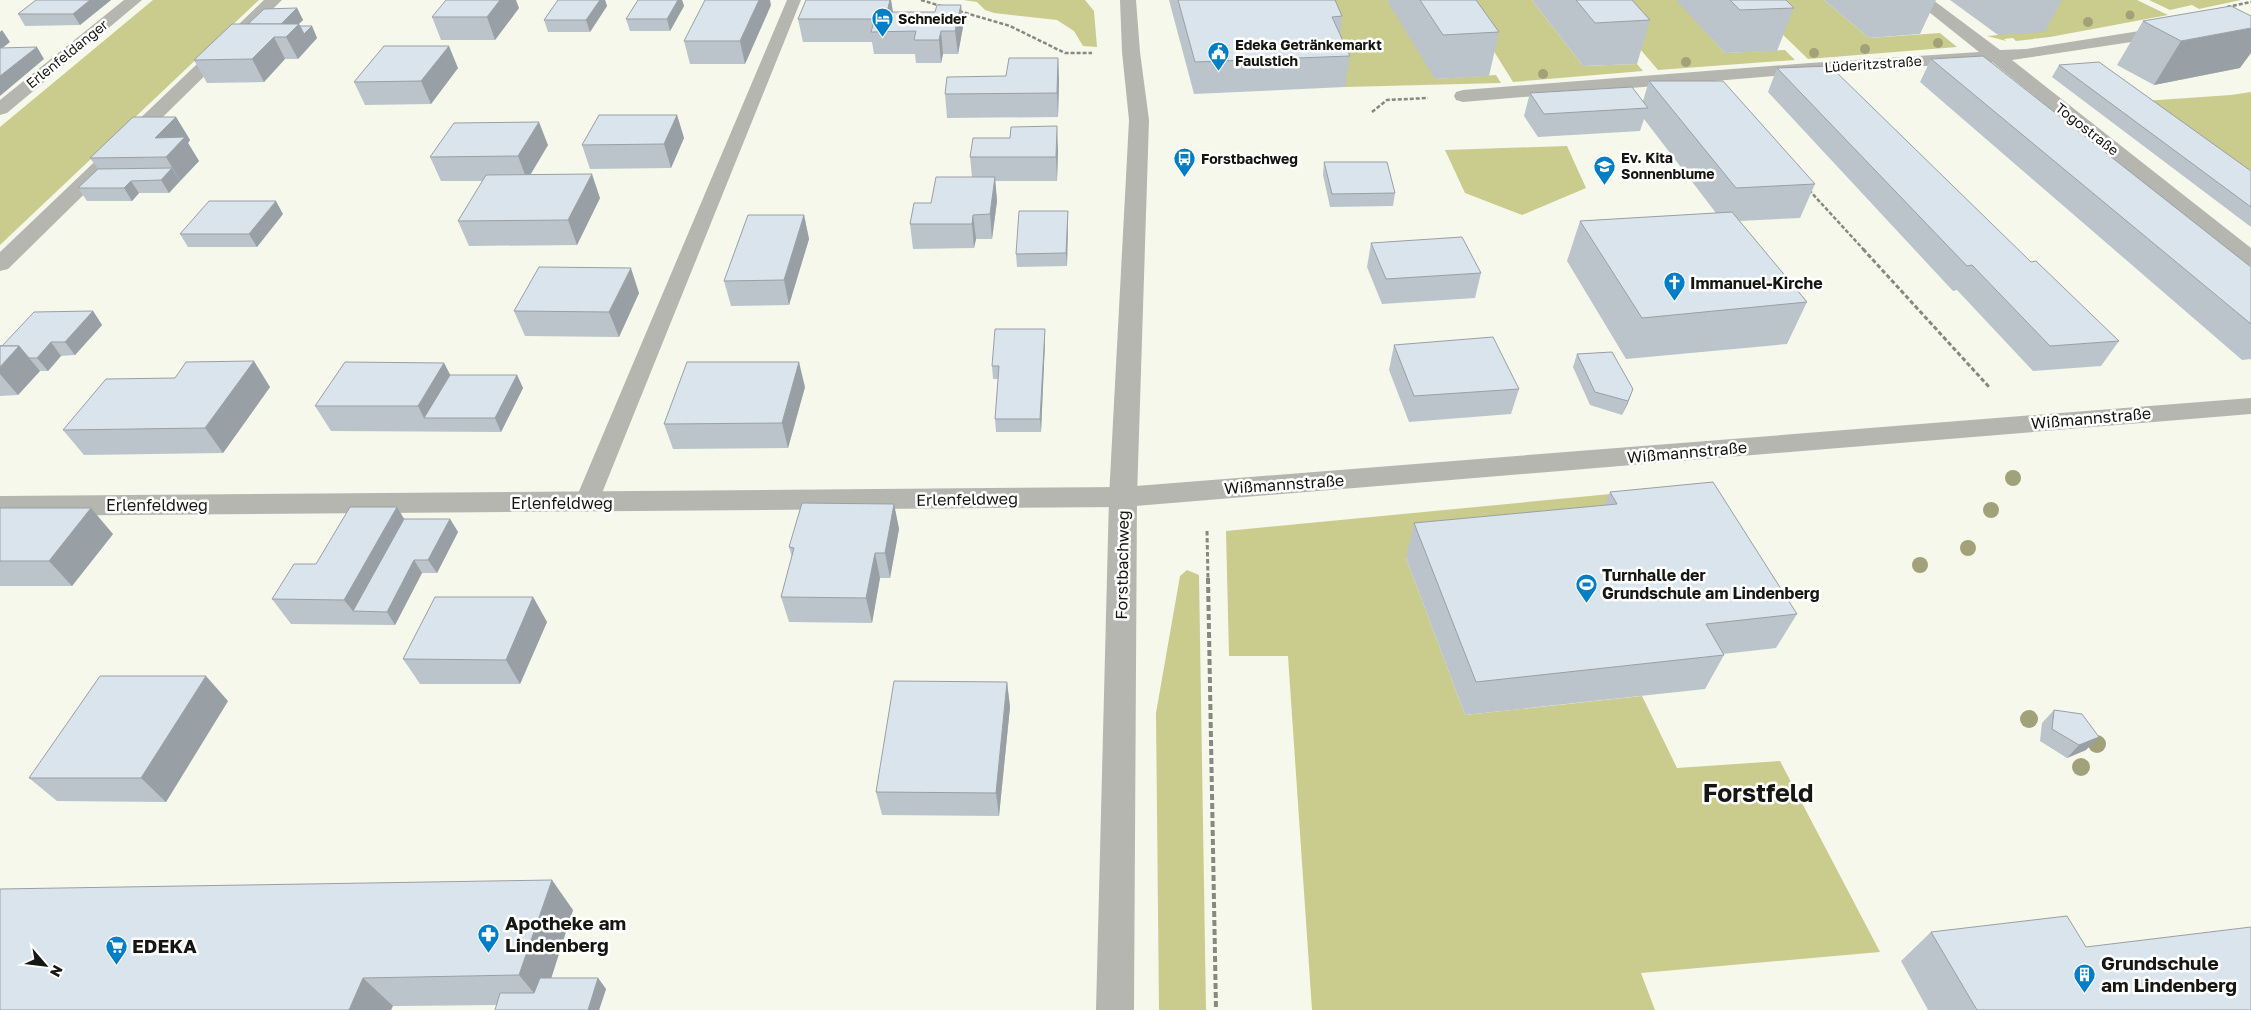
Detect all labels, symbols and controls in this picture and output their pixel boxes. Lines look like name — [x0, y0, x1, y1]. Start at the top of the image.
hotel icon: Schneider — [870, 7, 894, 38]
place label: Schneider — [898, 10, 967, 27]
street label: Erlenfeldanger — [23, 15, 111, 92]
place label: Edeka Getränkemarkt Faulstich — [1235, 36, 1382, 69]
public building icon: Edeka Getränkemarkt Faulstich — [1207, 41, 1231, 72]
street label: Lüderitzstraße — [1824, 52, 1922, 75]
street label: Togostraße — [2052, 99, 2122, 158]
bus stop icon: Forstbachweg — [1173, 147, 1197, 178]
place label: Ev. Kita Sonnenblume — [1621, 149, 1715, 182]
place label: Forstbachweg — [1201, 150, 1298, 167]
school or university icon: Ev. Kita Sonnenblume — [1593, 154, 1617, 185]
church icon: Immanuel-Kirche — [1662, 271, 1686, 302]
place label: Immanuel-Kirche — [1690, 273, 1823, 293]
street label: Wißmannstraße — [2030, 403, 2152, 433]
street label: Wißmannstraße — [1626, 437, 1748, 467]
street label: Wißmannstraße — [1223, 470, 1345, 498]
street label: Erlenfeldweg — [916, 488, 1018, 510]
street label: Erlenfeldweg — [511, 493, 613, 513]
street label: Erlenfeldweg — [106, 495, 208, 515]
street label: Forstbachweg — [1111, 510, 1133, 620]
place label: Turnhalle der Grundschule am Lindenberg — [1602, 565, 1820, 603]
sports icon: Turnhalle der Grundschule am Lindenberg — [1574, 572, 1598, 603]
district label: Forstfeld — [1703, 777, 1813, 808]
place label: Apotheke am Lindenberg — [505, 911, 626, 956]
pharmacy icon: Apotheke am Lindenberg — [477, 922, 501, 953]
supermarket icon: EDEKA — [104, 934, 128, 965]
place label: EDEKA — [132, 934, 197, 957]
north arrow — [20, 940, 70, 990]
place label: Grundschule am Lindenberg — [2101, 951, 2237, 996]
building icon: Grundschule am Lindenberg — [2073, 962, 2097, 993]
text: N — [47, 963, 67, 980]

